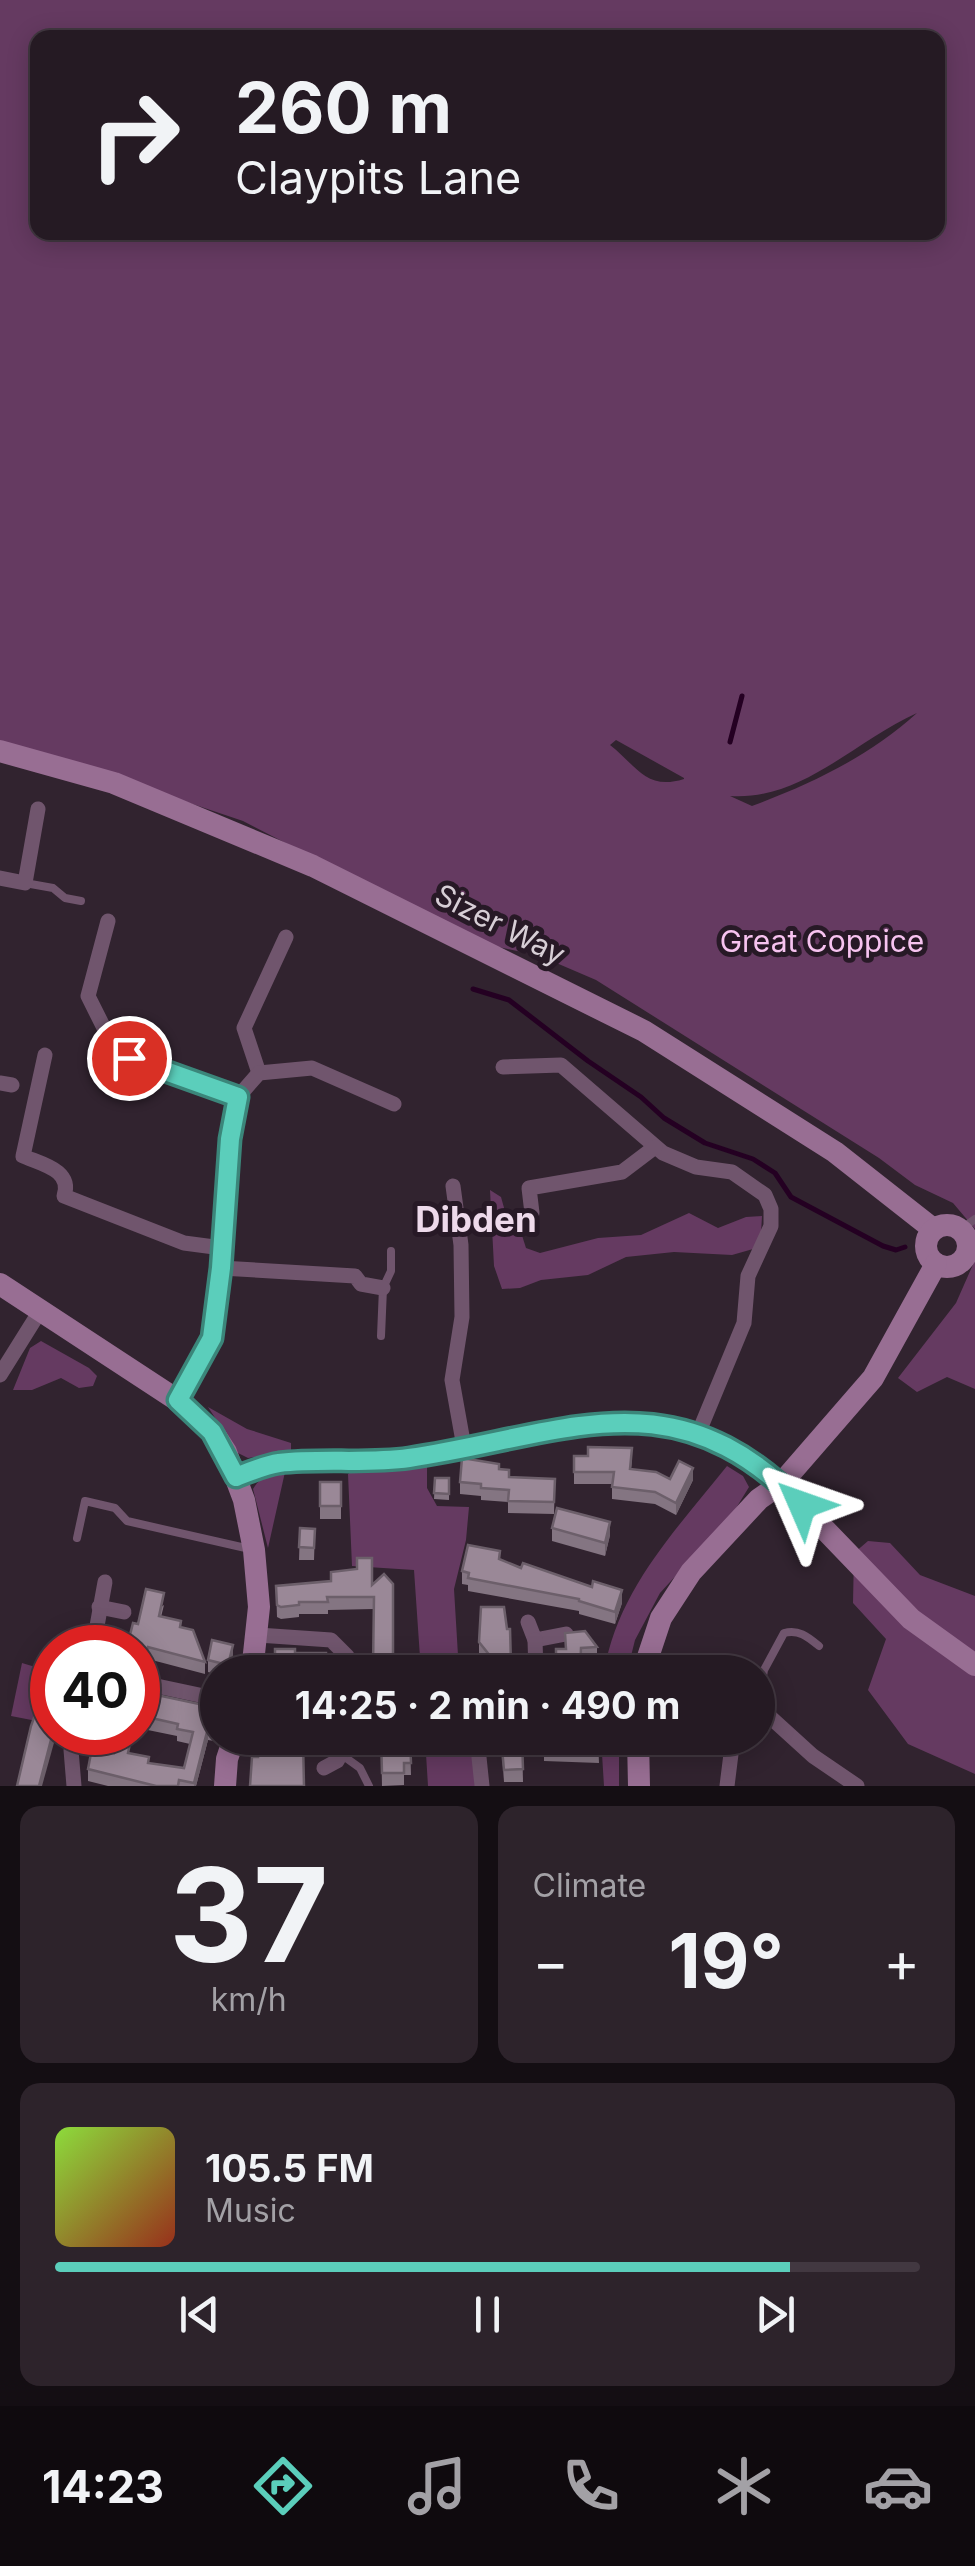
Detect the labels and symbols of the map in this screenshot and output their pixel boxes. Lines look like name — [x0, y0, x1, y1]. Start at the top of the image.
street label: Sizer Way — [429, 876, 572, 972]
park label: Great Coppice — [720, 923, 924, 959]
pin — [87, 1016, 172, 1101]
district label: Dibden — [415, 1198, 537, 1240]
position arrow — [750, 1453, 854, 1557]
speed limit sign: 40 — [30, 1625, 160, 1755]

